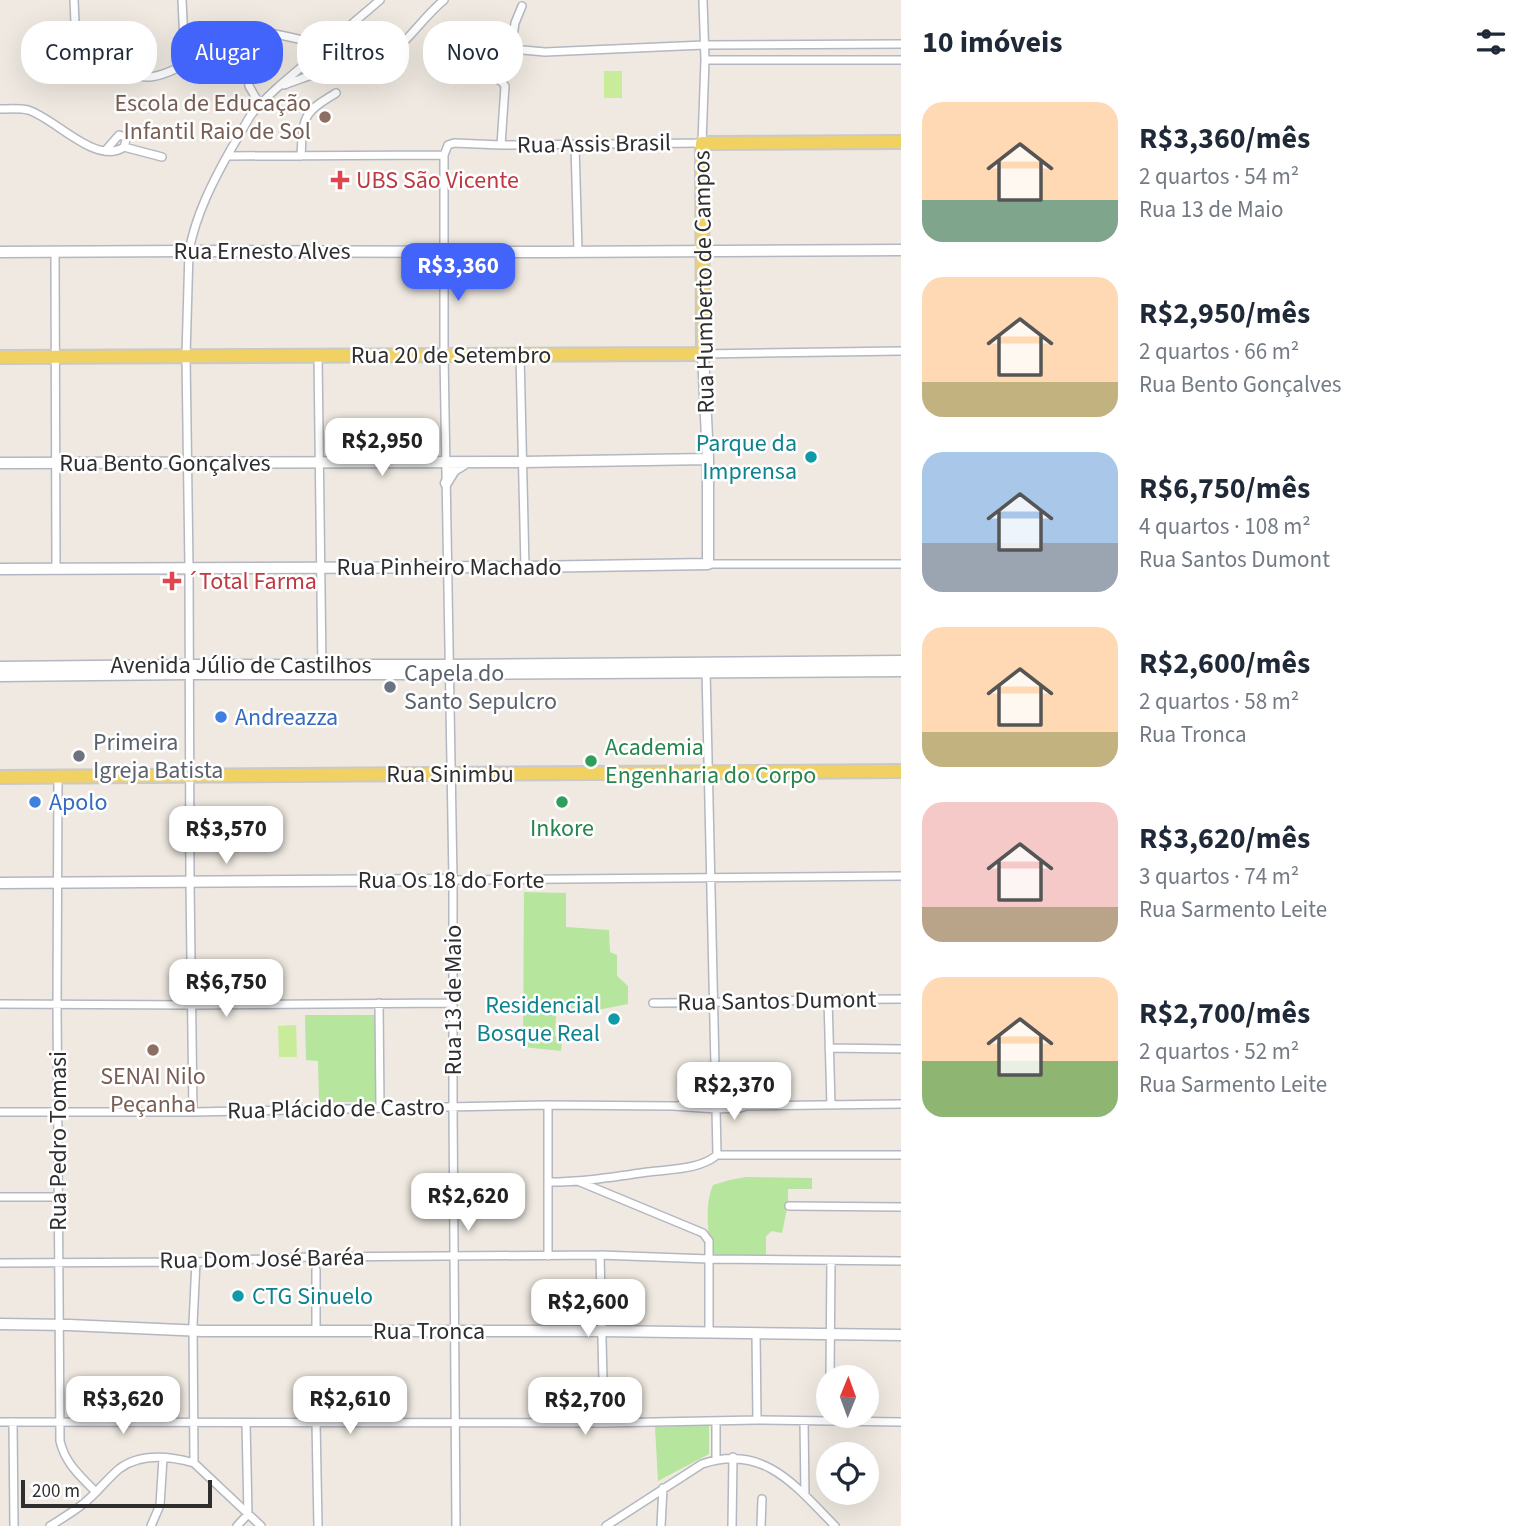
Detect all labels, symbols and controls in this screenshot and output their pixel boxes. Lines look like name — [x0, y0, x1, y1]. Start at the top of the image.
chip: Comprar — [21, 21, 157, 84]
chip: Alugar — [171, 21, 283, 84]
chip: Filtros — [297, 21, 409, 84]
chip: Novo — [423, 21, 523, 84]
text: 10 imóveis — [922, 21, 1063, 64]
icon: filters — [1472, 23, 1510, 61]
place label: Escola de Educação Infantil Raio de Sol — [114, 86, 311, 149]
marker: Escola de Educação Infantil Raio de Sol — [317, 109, 333, 125]
text: R$3,360/mês — [1139, 117, 1310, 160]
street label: Rua Assis Brasil — [517, 125, 671, 163]
icon: home — [978, 130, 1062, 214]
street label: Rua Humberto de Campos — [684, 150, 724, 414]
text: 2 quartos · 54 m² — [1139, 160, 1299, 193]
place label: UBS São Vicente — [356, 163, 519, 198]
marker: UBS São Vicente — [330, 170, 350, 190]
text: Rua 13 de Maio — [1139, 193, 1283, 226]
street label: Rua Ernesto Alves — [173, 234, 351, 269]
pin: R$3,360 — [393, 244, 523, 303]
text: R$3,360 — [417, 249, 499, 282]
text: R$2,950/mês — [1139, 292, 1310, 335]
icon: home — [978, 305, 1062, 389]
text: 2 quartos · 66 m² — [1139, 335, 1299, 368]
street label: Rua 20 de Setembro — [351, 338, 551, 373]
text: Rua Bento Gonçalves — [1139, 368, 1341, 401]
pin: R$2,950 — [317, 419, 447, 478]
text: R$2,950 — [341, 424, 423, 457]
place label: Parque da Imprensa — [696, 426, 797, 489]
street label: Rua Bento Gonçalves — [59, 446, 271, 481]
marker: Parque da Imprensa — [803, 449, 819, 465]
text: R$6,750/mês — [1139, 467, 1310, 510]
icon: home — [978, 480, 1062, 564]
text: 4 quartos · 108 m² — [1139, 510, 1311, 543]
text: Rua Santos Dumont — [1139, 543, 1330, 576]
street label: Rua Pinheiro Machado — [337, 550, 561, 585]
place label: ´Total Farma — [186, 564, 317, 599]
marker: ´Total Farma — [164, 573, 180, 589]
text: R$2,600/mês — [1139, 642, 1310, 685]
street label: Avenida Júlio de Castilhos — [110, 648, 372, 683]
icon: home — [978, 655, 1062, 739]
place label: Capela do Santo Sepulcro — [404, 656, 557, 719]
marker: Capela do Santo Sepulcro — [382, 679, 398, 695]
text: 2 quartos · 58 m² — [1139, 685, 1299, 718]
place label: Andreazza — [235, 700, 338, 735]
marker: Andreazza — [213, 709, 229, 725]
text: Rua Tronca — [1139, 718, 1247, 751]
place label: Primeira Igreja Batista — [93, 725, 223, 788]
place label: Academia Engenharia do Corpo — [605, 730, 816, 793]
marker: Primeira Igreja Batista — [71, 748, 87, 764]
marker: Academia Engenharia do Corpo — [583, 753, 599, 769]
street label: Rua Sinimbu — [386, 757, 514, 792]
place label: Apolo — [49, 785, 108, 820]
marker: Apolo — [27, 794, 43, 810]
marker: Inkore — [554, 794, 570, 810]
pin: R$3,570 — [161, 806, 291, 866]
place label: Inkore — [530, 811, 594, 846]
text: R$3,570 — [185, 812, 267, 845]
text: R$3,620/mês — [1139, 817, 1310, 860]
icon: home — [978, 830, 1062, 914]
text: 3 quartos · 74 m² — [1139, 860, 1299, 893]
street label: Rua Os 18 do Forte — [358, 863, 544, 898]
text: Rua Sarmento Leite — [1139, 893, 1327, 926]
street label: Rua 13 de Maio — [436, 925, 471, 1075]
pin: R$6,750 — [161, 960, 291, 1019]
text: R$6,750 — [185, 965, 267, 998]
street label: Rua Santos Dumont — [677, 982, 877, 1020]
place label: Residencial Bosque Real — [477, 988, 600, 1051]
text: R$2,700/mês — [1139, 992, 1310, 1035]
icon: home — [978, 1005, 1062, 1089]
marker: Residencial Bosque Real — [606, 1011, 622, 1027]
text: 2 quartos · 52 m² — [1139, 1035, 1299, 1068]
marker: SENAI Nilo Peçanha — [145, 1042, 161, 1058]
street label: Rua Pedro Tomasi — [41, 1051, 76, 1231]
place label: SENAI Nilo Peçanha — [100, 1059, 206, 1122]
pin: R$2,370 — [669, 1062, 799, 1122]
text: R$2,370 — [693, 1068, 775, 1101]
text: Rua Sarmento Leite — [1139, 1068, 1327, 1101]
street label: Rua Plácido de Castro — [227, 1090, 445, 1128]
pin: R$2,620 — [403, 1174, 533, 1233]
text: R$2,620 — [427, 1179, 509, 1212]
street label: Rua Dom José Baréa — [159, 1240, 365, 1278]
place label: CTG Sinuelo — [252, 1279, 373, 1314]
pin: R$2,600 — [523, 1280, 653, 1339]
text: R$2,600 — [547, 1285, 629, 1318]
marker: CTG Sinuelo — [230, 1288, 246, 1304]
street label: Rua Tronca — [373, 1314, 485, 1349]
north arrow — [816, 1365, 878, 1428]
map controls — [816, 1365, 879, 1505]
pin: R$3,620 — [58, 1376, 188, 1436]
pin: R$2,610 — [285, 1376, 415, 1436]
pin: R$2,700 — [520, 1378, 650, 1437]
text: R$3,620 — [82, 1382, 164, 1415]
text: R$2,610 — [309, 1382, 391, 1415]
text: R$2,700 — [544, 1383, 626, 1416]
button: locate — [816, 1442, 879, 1505]
scale bar — [21, 1477, 212, 1509]
text: 200 m — [32, 1478, 80, 1505]

